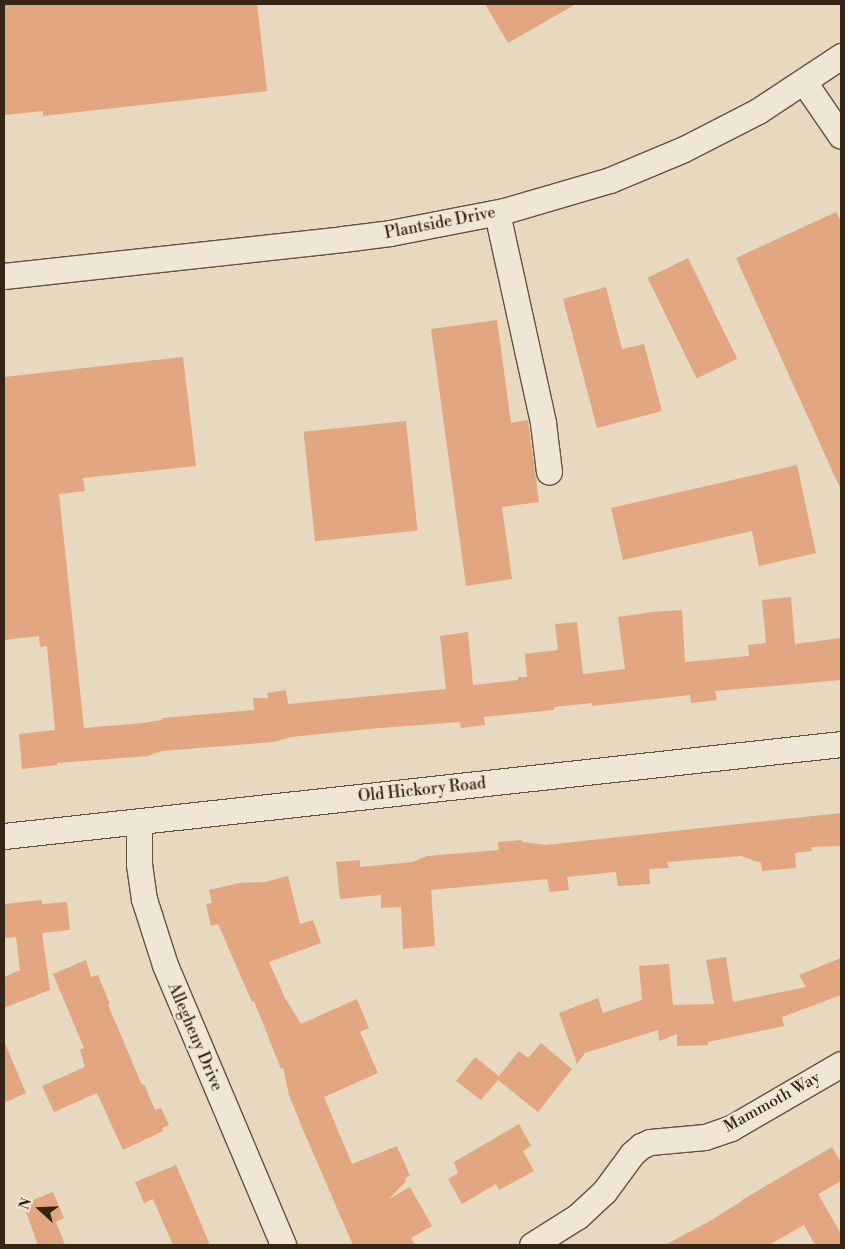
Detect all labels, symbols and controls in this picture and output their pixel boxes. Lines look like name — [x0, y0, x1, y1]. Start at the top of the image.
street label: Plantside Drive — [383, 203, 497, 243]
street label: Old Hickory Road — [357, 774, 487, 806]
street label: Allegheny Drive — [164, 980, 226, 1094]
street label: Mammoth Way — [721, 1068, 823, 1136]
north arrow — [15, 1184, 65, 1234]
text: N — [16, 1196, 36, 1212]

